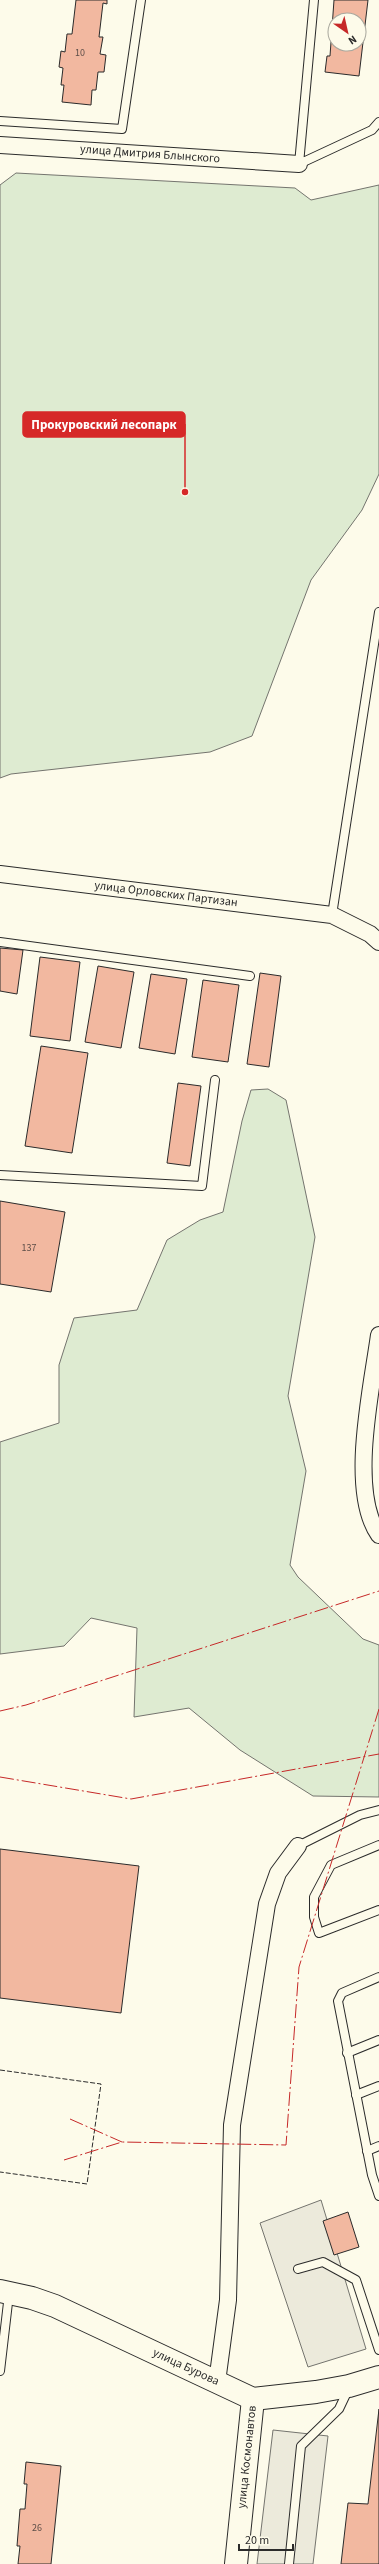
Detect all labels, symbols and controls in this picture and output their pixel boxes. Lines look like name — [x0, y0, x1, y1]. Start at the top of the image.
north arrow — [327, 12, 367, 52]
text: N — [345, 32, 360, 48]
house number: 10 — [75, 46, 85, 60]
street label: улица Дмитрия Блынского — [79, 141, 221, 167]
callout: Прокуровский лесопарк — [23, 412, 185, 437]
text: Прокуровский лесопарк — [31, 416, 178, 434]
street label: улица Орловских Партизан — [93, 877, 239, 911]
house number: 137 — [22, 1241, 36, 1255]
street label: улица Бурова — [150, 2344, 222, 2390]
street label: улица Космонавтов — [233, 2405, 261, 2509]
house number: 26 — [32, 2521, 42, 2535]
scale bar — [239, 2526, 293, 2552]
text: 20 m — [245, 2532, 269, 2549]

